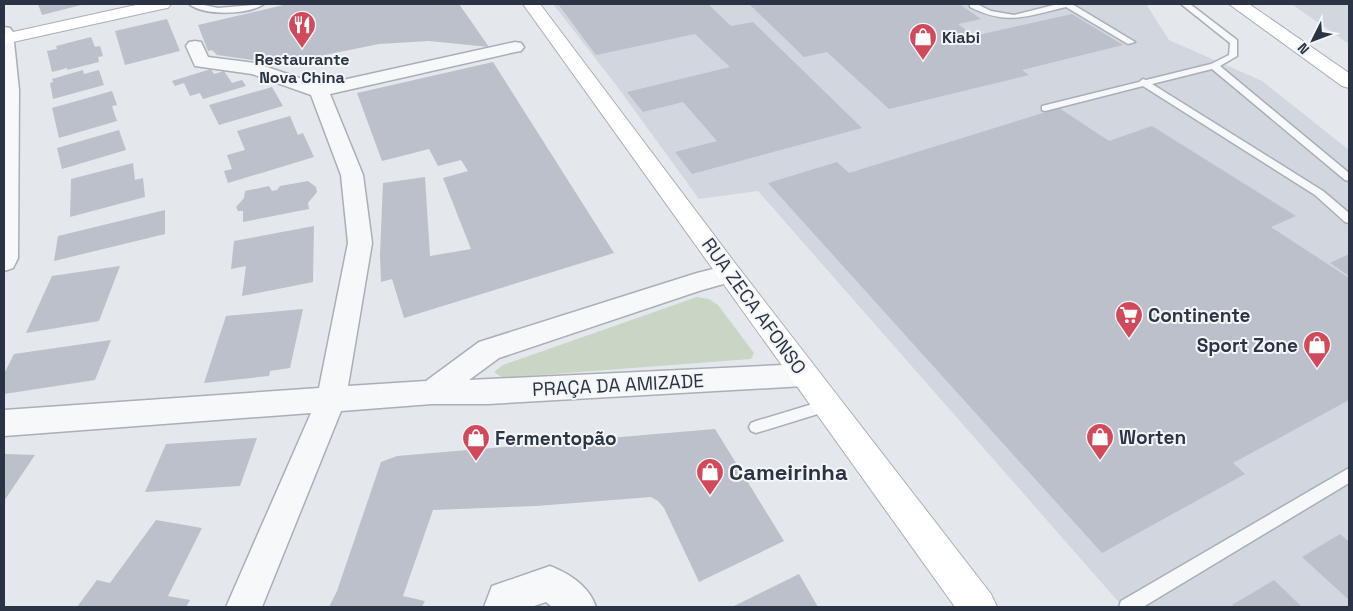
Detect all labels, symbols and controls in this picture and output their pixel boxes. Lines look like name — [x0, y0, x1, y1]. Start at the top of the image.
restaurant icon: Restaurante Nova China — [287, 10, 317, 49]
north arrow — [1288, 15, 1338, 65]
shop icon: Kiabi — [908, 22, 938, 61]
place label: Kiabi — [942, 27, 980, 48]
text: N — [1294, 39, 1313, 58]
place label: Restaurante Nova China — [254, 49, 350, 88]
street label: RUA ZECA AFONSO — [696, 233, 812, 379]
supermarket icon: Continente — [1114, 300, 1144, 339]
place label: Continente — [1148, 303, 1250, 328]
shop icon: Sport Zone — [1302, 330, 1332, 369]
place label: Sport Zone — [1197, 333, 1298, 358]
street label: PRAÇA DA AMIZADE — [532, 368, 704, 402]
shop icon: Worten — [1085, 422, 1115, 461]
shop icon: Fermentopão — [461, 423, 491, 462]
place label: Worten — [1119, 425, 1186, 450]
place label: Fermentopão — [495, 426, 617, 451]
shop icon: Cameirinha — [695, 457, 725, 496]
place label: Cameirinha — [729, 458, 848, 486]

